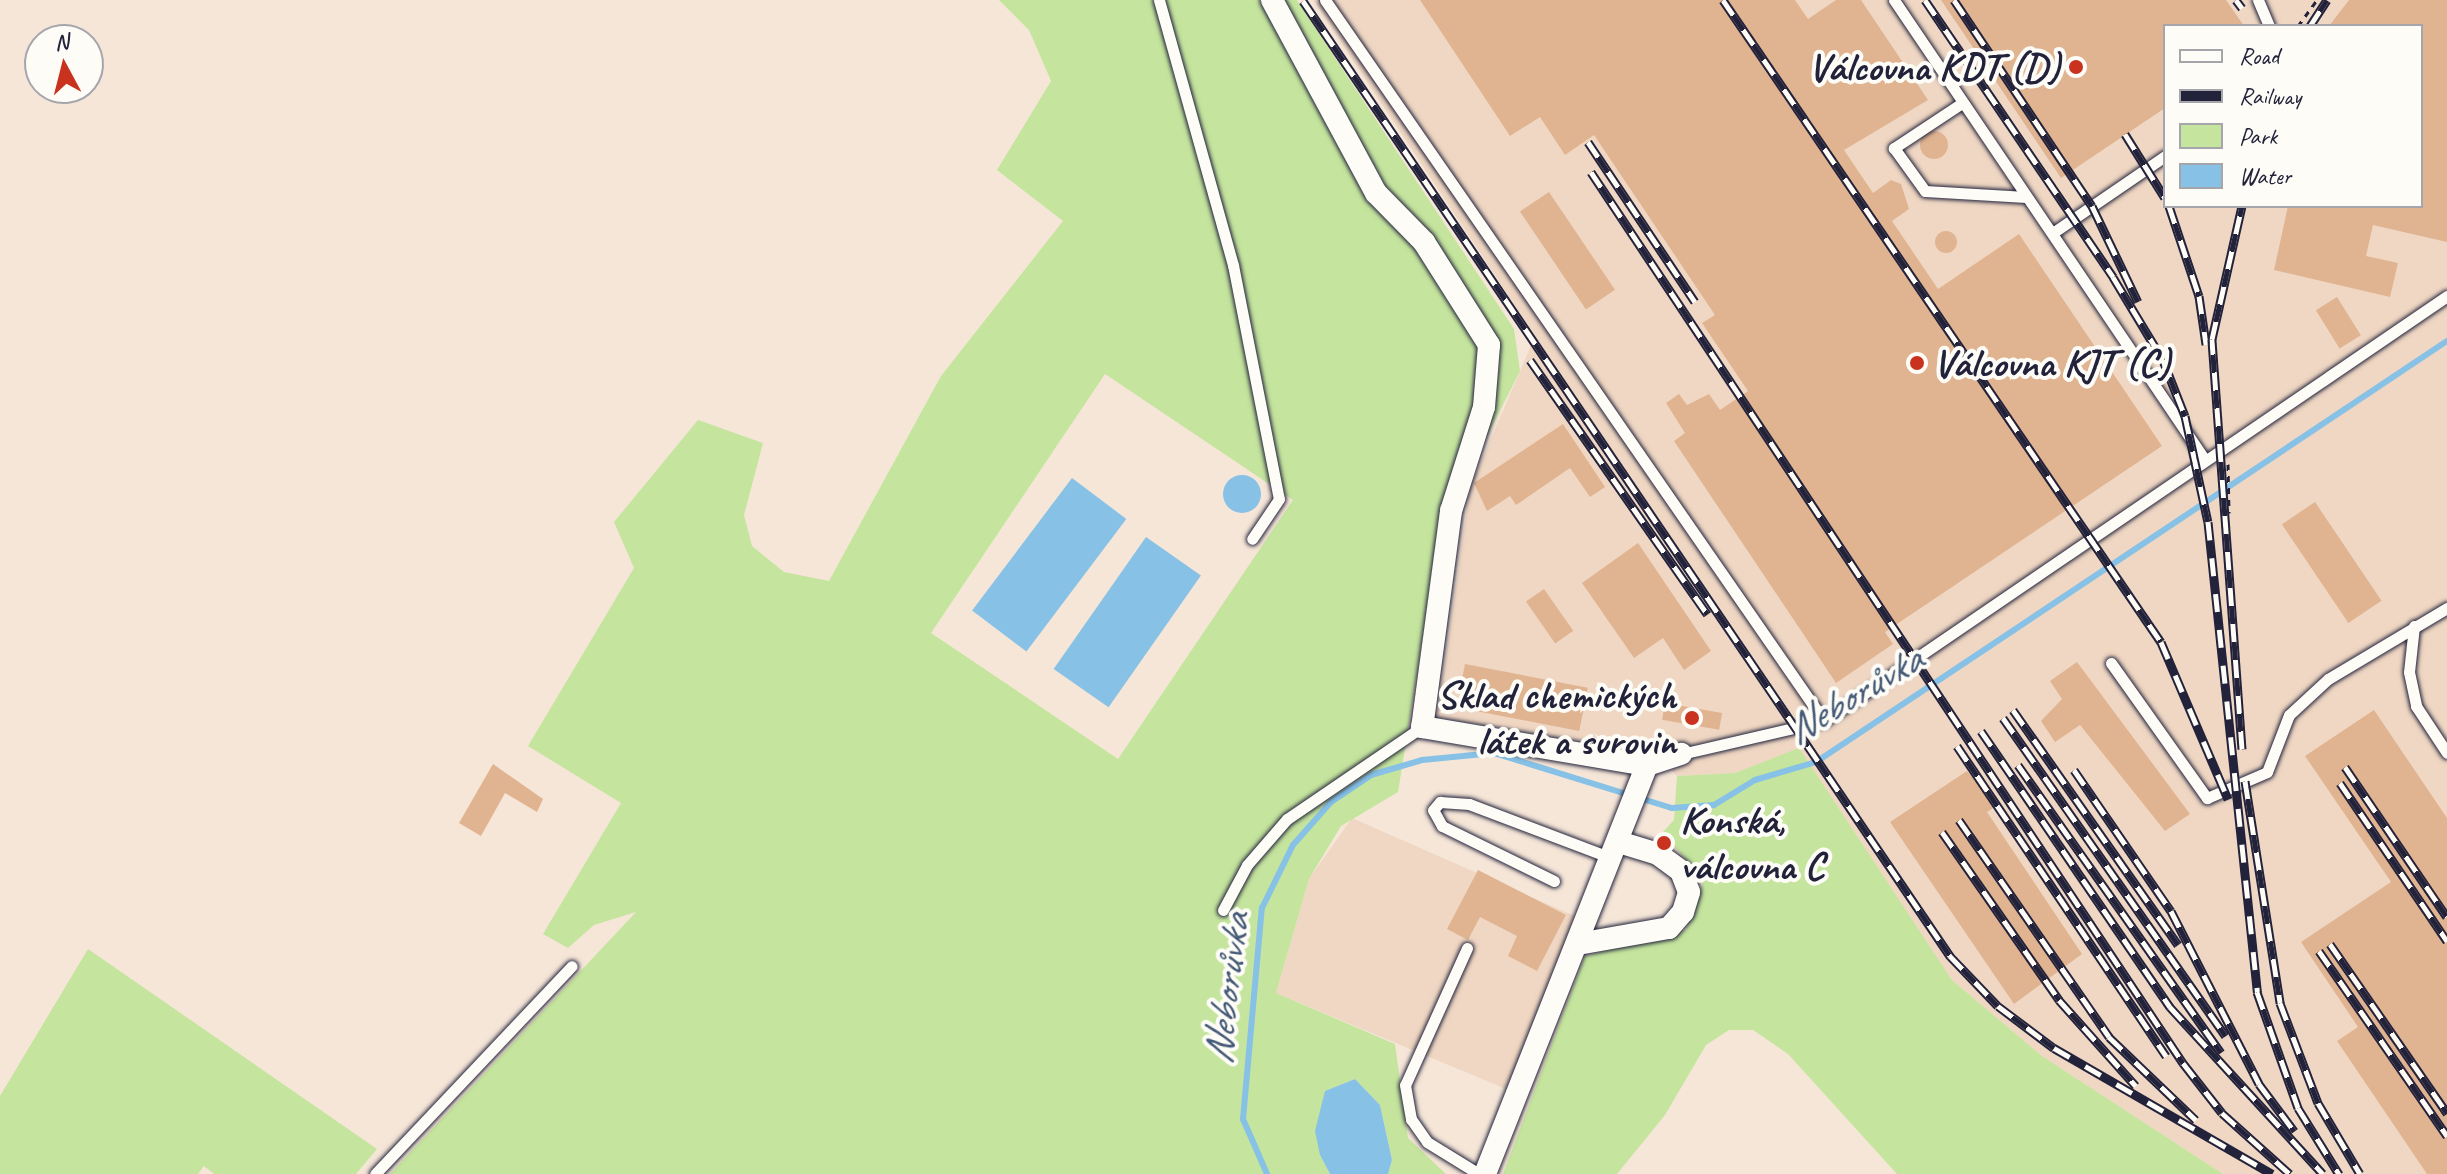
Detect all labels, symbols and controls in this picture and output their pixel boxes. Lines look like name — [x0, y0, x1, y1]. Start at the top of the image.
north arrow — [24, 24, 104, 104]
legend — [2163, 24, 2423, 208]
text: N — [53, 27, 70, 57]
text: Road — [2239, 41, 2279, 71]
place label: Válcovna KDT (D) — [1808, 43, 2060, 91]
marker: Válcovna KDT (D) — [2067, 58, 2085, 76]
text: Railway — [2239, 81, 2301, 111]
text: Park — [2239, 121, 2277, 151]
text: Water — [2239, 161, 2291, 191]
place label: Válcovna KJT (C) — [1933, 339, 2170, 387]
marker: Válcovna KJT (C) — [1908, 354, 1926, 372]
water label: Neborůvka — [1776, 635, 1932, 755]
place label: Sklad chemických látek a surovin — [1437, 671, 1676, 765]
marker: Sklad chemických látek a surovin — [1683, 709, 1701, 727]
place label: Konská, válcovna C — [1680, 796, 1823, 890]
marker: Konská, válcovna C — [1655, 834, 1673, 852]
water label: Neborůvka — [1193, 911, 1261, 1067]

